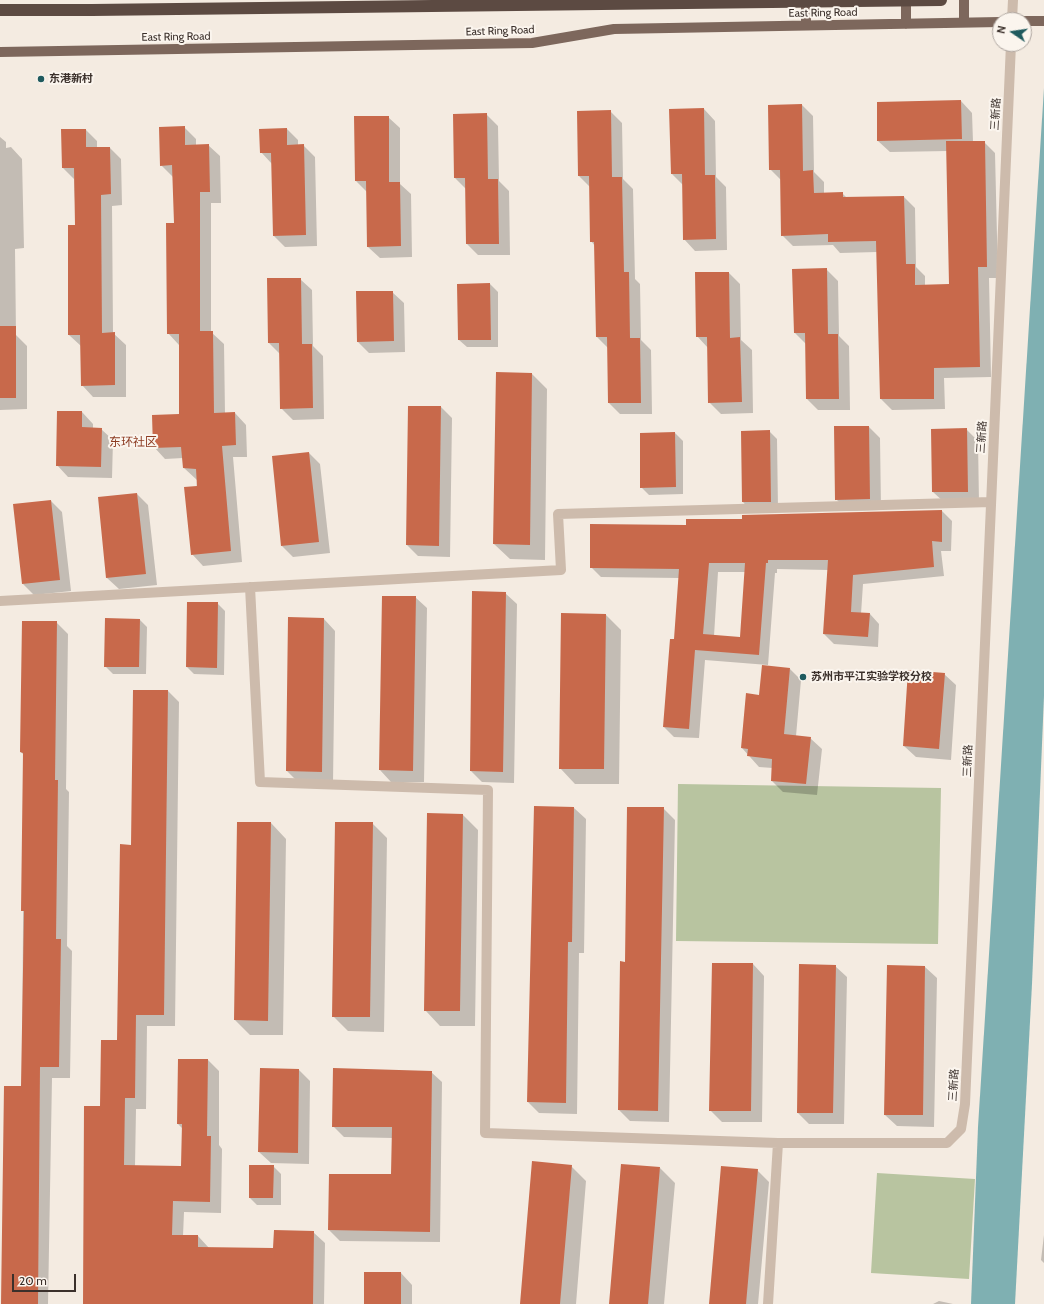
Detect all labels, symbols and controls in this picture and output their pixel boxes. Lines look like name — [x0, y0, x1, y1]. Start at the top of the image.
street label: East Ring Road — [788, 6, 858, 20]
north arrow — [992, 12, 1032, 52]
street label: East Ring Road — [465, 23, 535, 39]
text: N — [994, 24, 1009, 35]
street label: East Ring Road — [141, 30, 211, 44]
place label: 东港新村 — [49, 72, 93, 86]
marker: 东港新村 — [36, 74, 46, 84]
street label: 三新路 — [989, 97, 1003, 131]
street label: 三新路 — [975, 420, 989, 454]
district label: 东环社区 — [109, 435, 157, 449]
place label: 苏州市平江实验学校分校 — [811, 670, 932, 684]
marker: 苏州市平江实验学校分校 — [798, 672, 808, 682]
street label: 三新路 — [961, 744, 975, 778]
street label: 三新路 — [947, 1068, 961, 1102]
scale bar — [14, 1266, 78, 1292]
text: 20 m — [19, 1273, 47, 1288]

